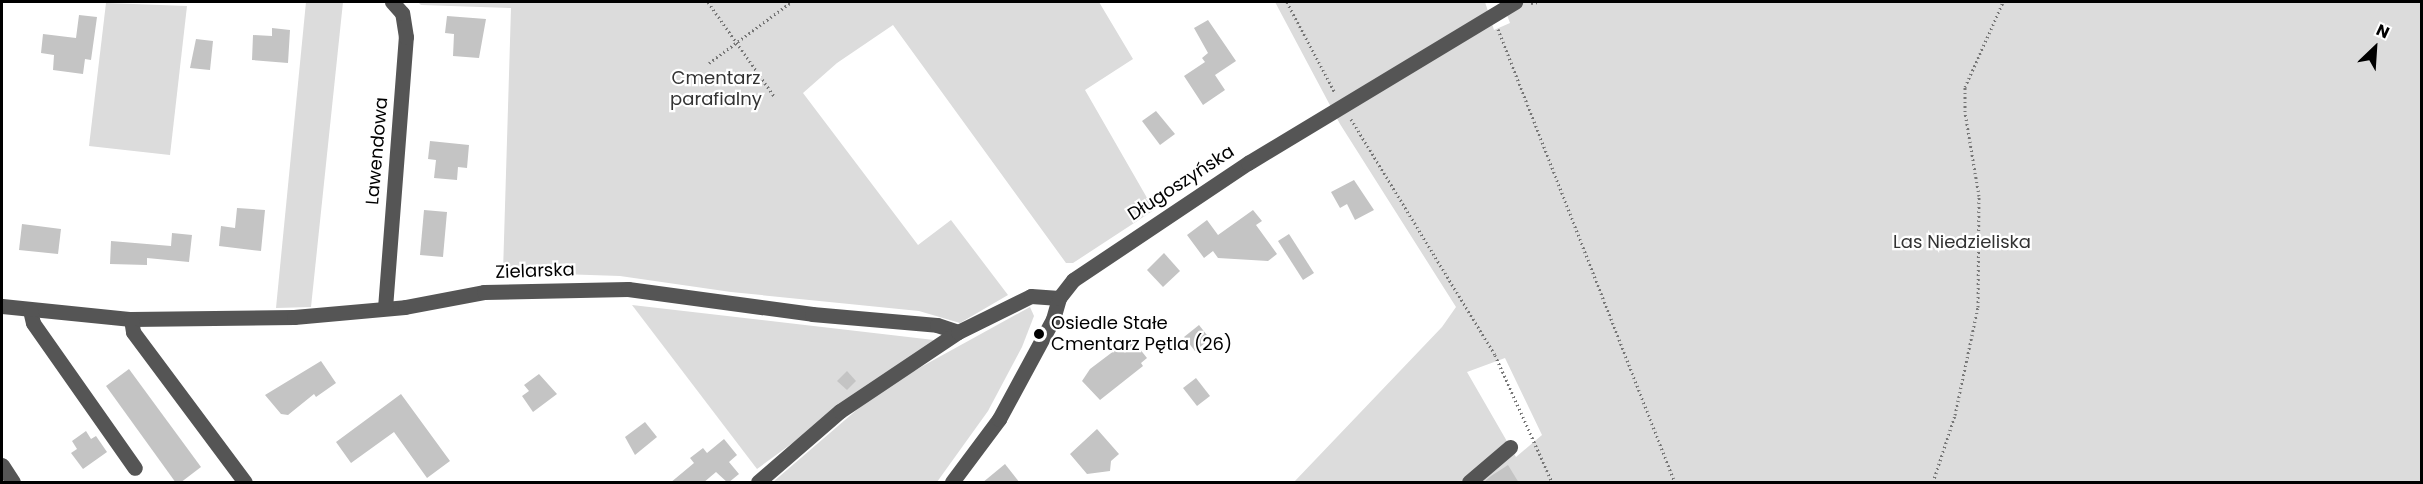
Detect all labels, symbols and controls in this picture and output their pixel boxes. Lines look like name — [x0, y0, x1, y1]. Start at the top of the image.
north arrow — [2345, 18, 2405, 78]
text: N — [2372, 18, 2393, 44]
park label: Cmentarz parafialny — [670, 68, 762, 110]
street label: Lawendowa — [362, 96, 392, 206]
street label: Długoszyńska — [1124, 141, 1238, 225]
park label: Las Niedzieliska — [1893, 231, 2031, 253]
street label: Zielarska — [495, 259, 575, 283]
place label: Osiedle Stałe Cmentarz Pętla (26) — [1051, 313, 1232, 356]
marker: Osiedle Stałe Cmentarz Pętla (26) — [1032, 327, 1046, 341]

